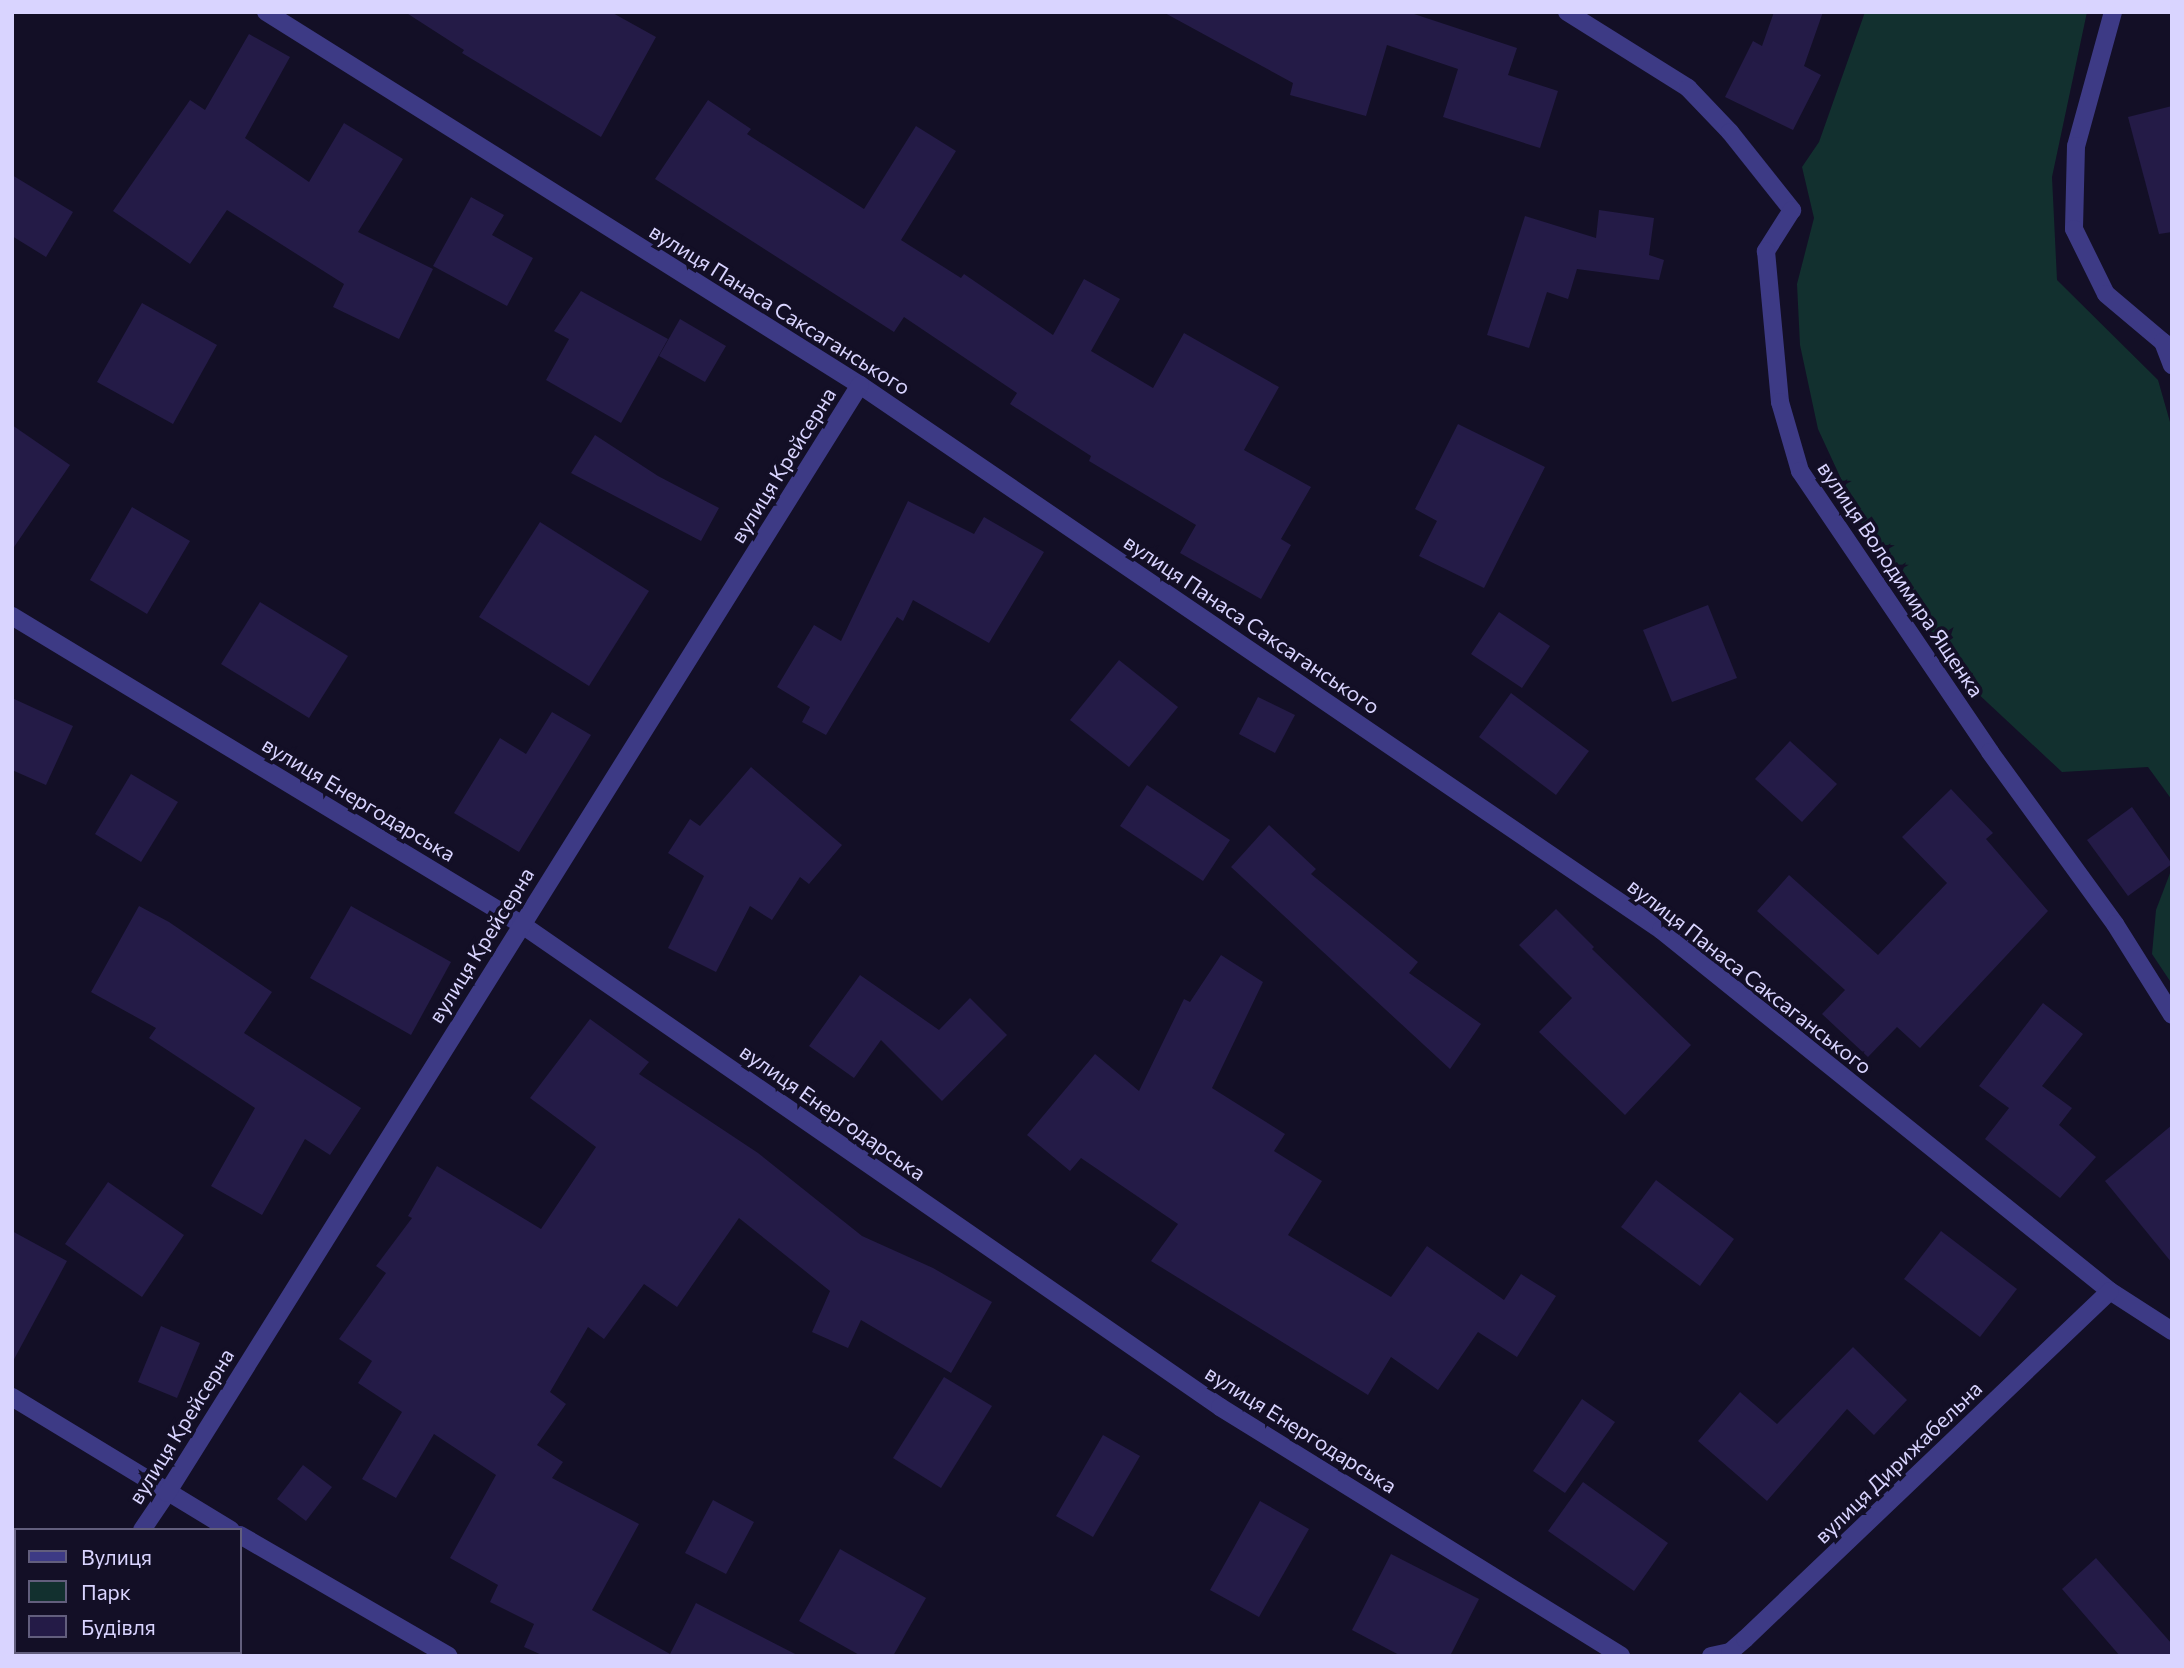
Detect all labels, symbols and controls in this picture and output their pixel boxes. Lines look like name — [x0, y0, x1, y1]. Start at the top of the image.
street label: вулиця Панаса Саксаганського — [645, 218, 915, 400]
street label: вулиця Крейсерна — [725, 383, 841, 547]
street label: вулиця Володимира Ященка — [1813, 456, 1989, 702]
street label: вулиця Панаса Саксаганського — [1119, 529, 1385, 719]
street label: вулиця Енергодарська — [258, 731, 460, 867]
street label: вулиця Крейсерна — [423, 863, 539, 1027]
street label: вулиця Панаса Саксаганського — [1623, 873, 1877, 1079]
street label: вулиця Енергодарська — [735, 1038, 931, 1186]
street label: вулиця Крейсерна — [123, 1344, 239, 1508]
street label: вулиця Енергодарська — [1201, 1360, 1401, 1498]
street label: вулиця Дирижабельна — [1809, 1376, 1987, 1548]
legend — [14, 1528, 242, 1654]
text: Вулиця — [81, 1544, 152, 1569]
text: Парк — [81, 1579, 131, 1604]
text: Будівля — [81, 1614, 156, 1639]

